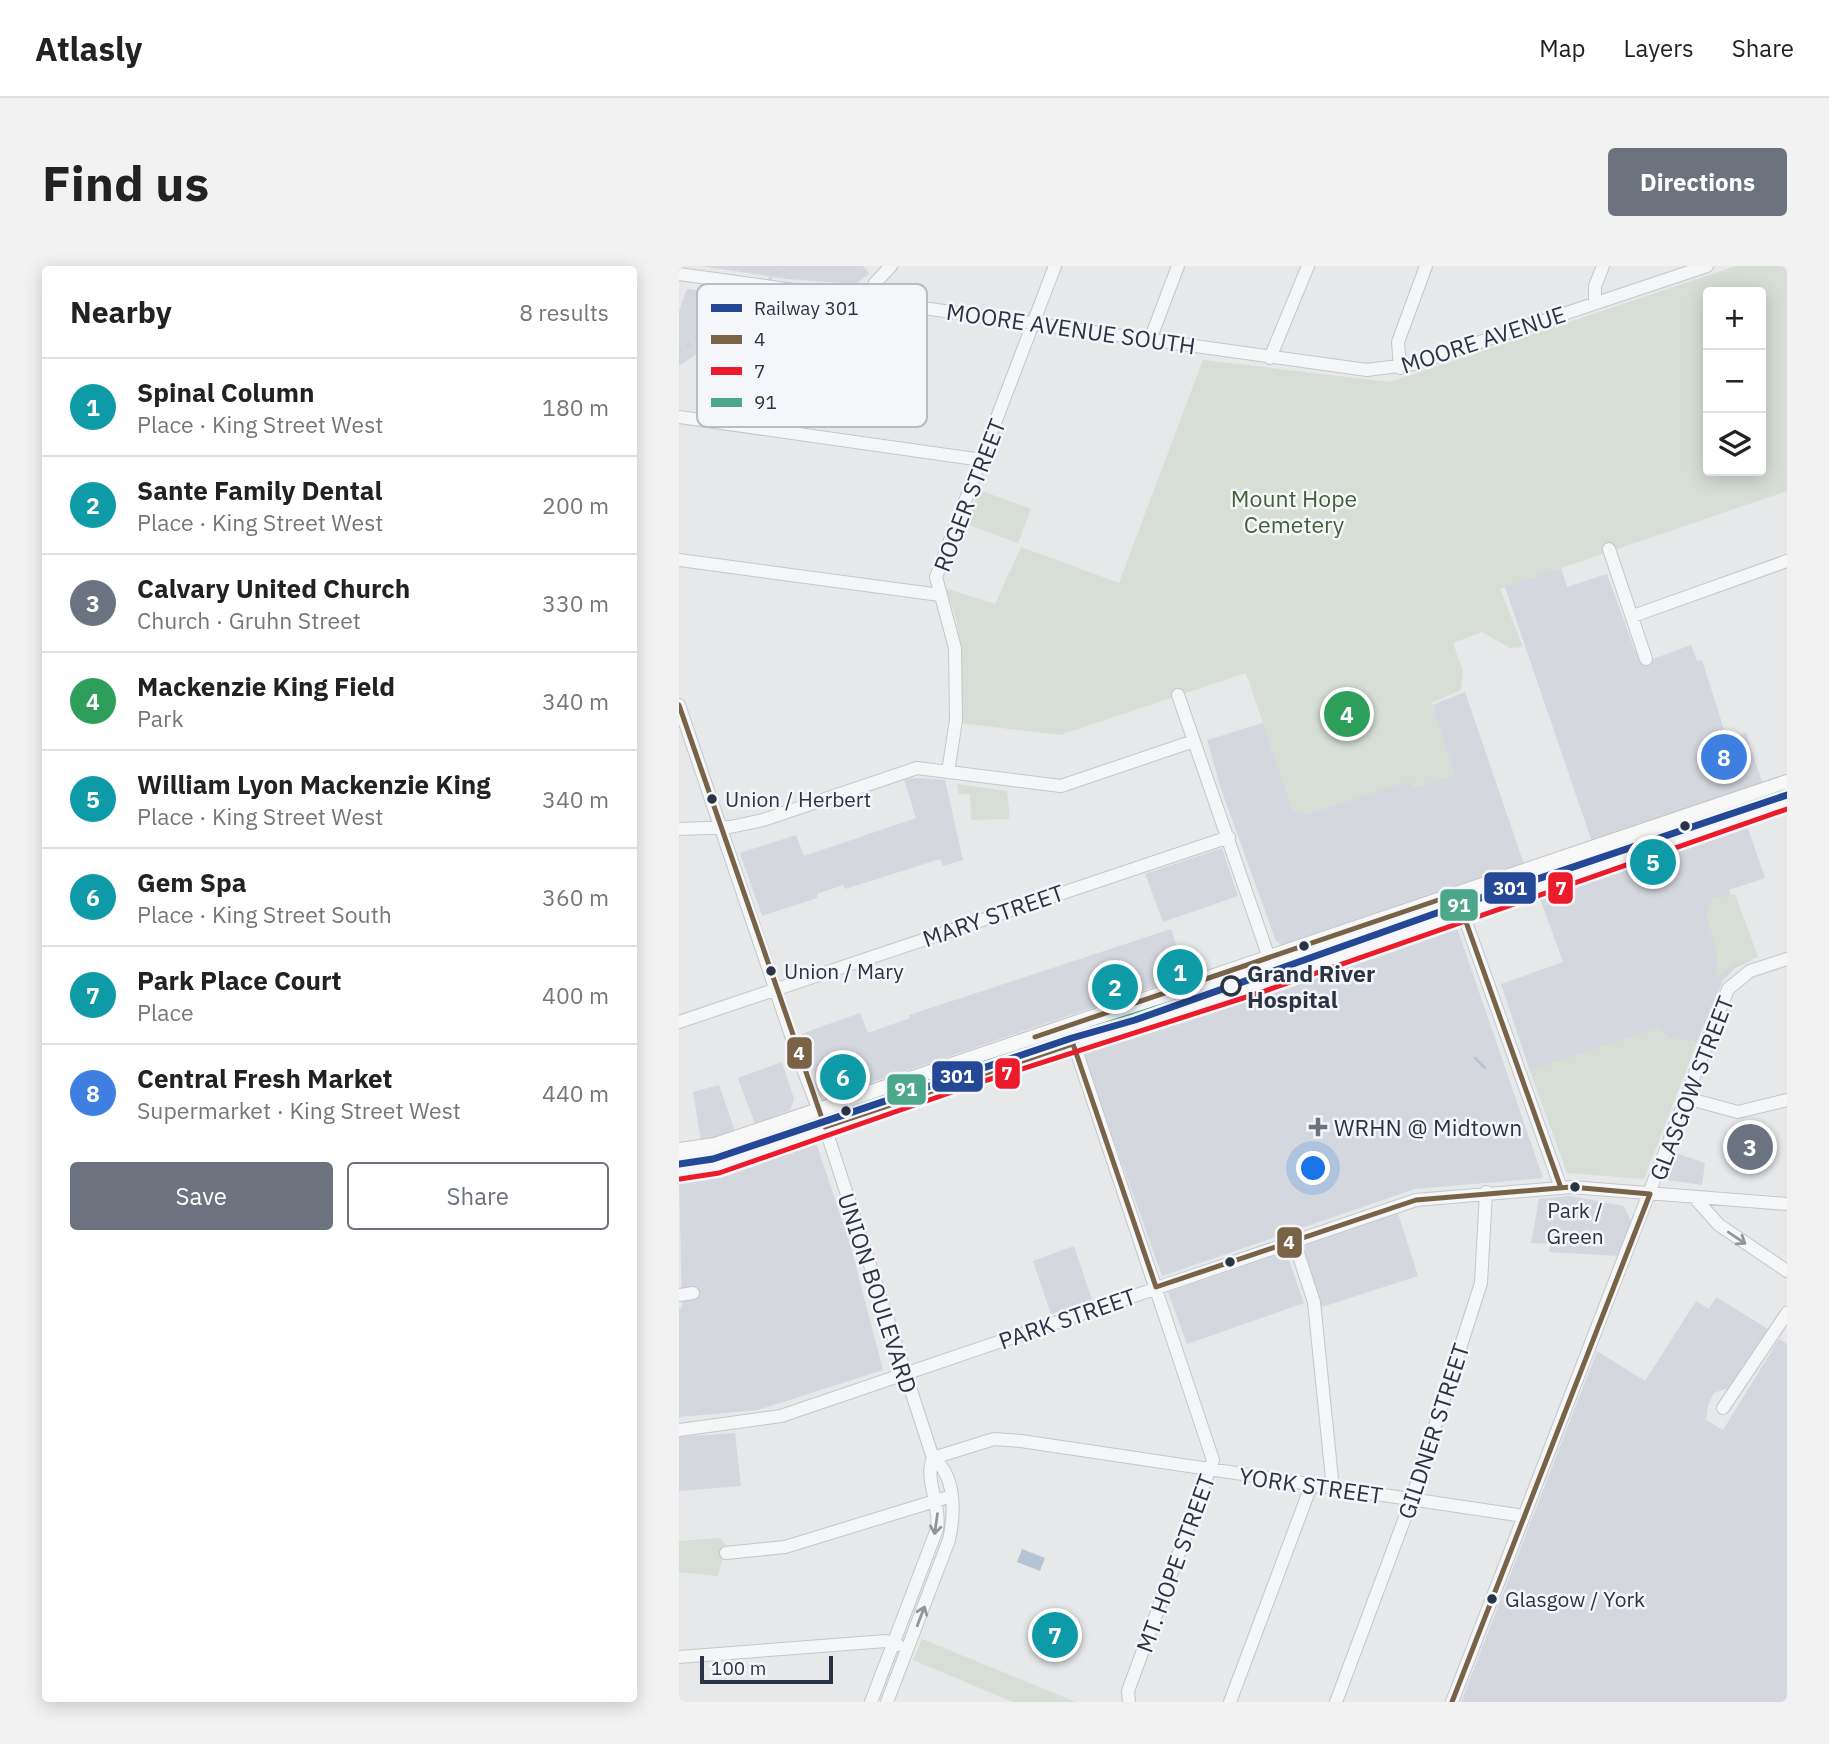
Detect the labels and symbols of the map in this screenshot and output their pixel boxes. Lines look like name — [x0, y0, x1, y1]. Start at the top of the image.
legend — [697, 284, 927, 427]
text: Railway 301 — [754, 296, 859, 320]
street label: MOORE AVENUE SOUTH — [944, 296, 1198, 360]
street label: MOORE AVENUE — [1397, 298, 1569, 380]
text: 4 — [754, 327, 765, 351]
text: 7 — [754, 359, 765, 383]
text: 91 — [754, 390, 777, 414]
street label: ROGER STREET — [926, 414, 1012, 576]
park label: Mount Hope Cemetery — [1231, 483, 1357, 539]
pin: 4 — [1324, 688, 1370, 740]
pin: 8 — [1701, 731, 1747, 783]
place label: Union / Herbert — [725, 785, 871, 813]
marker: Union / Herbert — [705, 792, 719, 806]
unlabelled marker — [1678, 819, 1692, 833]
pin: 5 — [1630, 836, 1676, 888]
line badge: 301 — [1483, 871, 1537, 905]
line badge: 7 — [1547, 871, 1574, 905]
text: 301 — [1493, 876, 1528, 900]
text: 7 — [1555, 876, 1567, 900]
street label: MARY STREET — [918, 877, 1068, 953]
line badge: 91 — [1439, 888, 1479, 922]
text: 91 — [1448, 893, 1471, 917]
unlabelled marker — [1297, 939, 1311, 953]
pin: 1 — [1157, 946, 1203, 998]
place label: Union / Mary — [784, 957, 904, 985]
place label: Grand River Hospital — [1247, 958, 1375, 1014]
pin: 2 — [1092, 961, 1138, 1013]
marker: Union / Mary — [764, 964, 778, 978]
marker: Grand River Hospital — [1221, 976, 1241, 996]
street label: GLASGOW STREET — [1642, 992, 1740, 1184]
line badge: 4 — [786, 1036, 813, 1070]
text: 4 — [793, 1041, 805, 1065]
pin: 6 — [820, 1051, 866, 1103]
line badge: 7 — [994, 1057, 1021, 1090]
line badge: 301 — [931, 1060, 984, 1093]
text: 7 — [1001, 1061, 1013, 1085]
text: 301 — [940, 1064, 975, 1088]
line badge: 91 — [886, 1073, 927, 1106]
text: 91 — [895, 1077, 918, 1101]
unlabelled marker — [839, 1104, 853, 1118]
place label: WRHN @ Midtown — [1334, 1112, 1522, 1142]
marker: WRHN @ Midtown — [1308, 1117, 1328, 1137]
pin: 3 — [1727, 1121, 1773, 1173]
your location — [1296, 1151, 1330, 1185]
marker: Park / Green — [1568, 1180, 1582, 1194]
street label: UNION BOULEVARD — [832, 1189, 924, 1397]
place label: Park / Green — [1546, 1196, 1604, 1250]
line badge: 4 — [1276, 1226, 1303, 1259]
text: 4 — [1283, 1230, 1295, 1254]
one-way arrow — [1727, 1230, 1746, 1245]
unlabelled marker — [1223, 1255, 1237, 1269]
street label: PARK STREET — [994, 1280, 1140, 1356]
street label: GILDNER STREET — [1390, 1339, 1476, 1523]
street label: YORK STREET — [1237, 1460, 1385, 1510]
street label: MT. HOPE STREET — [1129, 1470, 1221, 1656]
one-way arrow — [930, 1512, 943, 1534]
place label: Glasgow / York — [1505, 1585, 1645, 1613]
marker: Glasgow / York — [1485, 1592, 1499, 1606]
one-way arrow — [916, 1605, 928, 1627]
pin: 7 — [1032, 1609, 1078, 1661]
scale bar — [700, 1653, 833, 1685]

